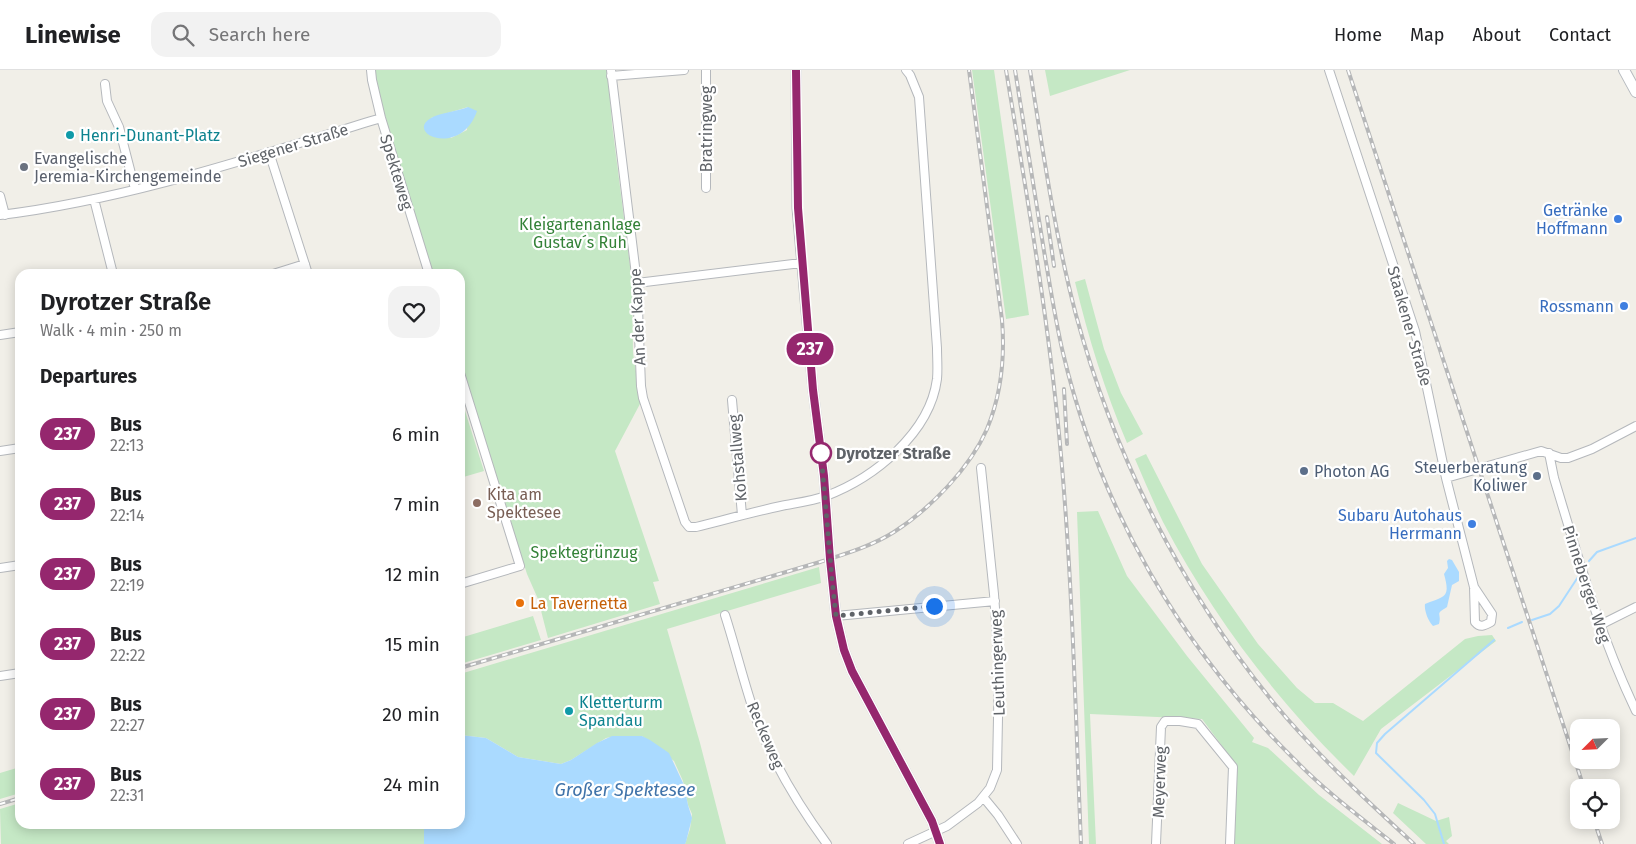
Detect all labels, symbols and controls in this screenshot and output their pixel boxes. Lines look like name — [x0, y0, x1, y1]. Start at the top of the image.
search box — [151, 12, 501, 57]
text: Linewise — [25, 21, 121, 49]
icon: search — [169, 21, 197, 49]
text: Search here — [209, 23, 310, 46]
text: Home — [1334, 24, 1382, 46]
text: Map — [1410, 24, 1444, 46]
text: About — [1472, 24, 1521, 46]
text: Contact — [1549, 24, 1611, 46]
street label: Bratringweg — [697, 85, 716, 172]
street label: Siegener Straße — [236, 120, 351, 171]
place label: Henri-Dunant-Platz — [80, 126, 220, 145]
marker: Henri-Dunant-Platz — [64, 129, 76, 141]
street label: Spekteweg — [376, 132, 417, 213]
place label: Evangelische Jeremia-Kirchengemeinde — [34, 149, 221, 186]
marker: Evangelische Jeremia-Kirchengemeinde — [18, 161, 30, 173]
place label: Getränke Hoffmann — [1536, 201, 1608, 238]
marker: Getränke Hoffmann — [1612, 213, 1624, 225]
park label: Kleigartenanlage Gustav´s Ruh — [519, 215, 641, 252]
street label: Staakener Straße — [1383, 264, 1436, 388]
street label: An der Kappe — [625, 268, 650, 366]
button: heart — [388, 286, 440, 338]
text: Dyrotzer Straße — [40, 288, 211, 316]
place label: Rossmann — [1539, 297, 1614, 316]
marker: Rossmann — [1618, 300, 1630, 312]
text: Walk · 4 min · 250 m — [40, 321, 182, 340]
line badge: 237 — [781, 333, 839, 365]
text: 237 — [797, 338, 823, 360]
text: Departures — [40, 365, 137, 388]
text: Bus — [110, 413, 142, 436]
street label: Kohstallweg — [724, 413, 751, 502]
text: 237 — [54, 423, 81, 445]
text: 6 min — [392, 423, 440, 446]
text: 22:13 — [110, 436, 144, 455]
marker: Dyrotzer Straße — [810, 442, 832, 464]
place label: Dyrotzer Straße — [836, 444, 951, 463]
place label: Steuerberatung Koliwer — [1414, 458, 1528, 495]
place label: Photon AG — [1314, 462, 1389, 481]
marker: Photon AG — [1298, 465, 1310, 477]
marker: Steuerberatung Koliwer — [1531, 470, 1543, 482]
text: Bus — [110, 483, 142, 506]
place label: Kita am Spektesee — [487, 485, 561, 522]
text: 237 — [54, 493, 81, 515]
text: 7 min — [394, 493, 440, 516]
marker: Kita am Spektesee — [471, 497, 483, 509]
text: 22:14 — [110, 506, 144, 525]
place label: Subaru Autohaus Herrmann — [1338, 506, 1462, 543]
marker: Subaru Autohaus Herrmann — [1466, 518, 1478, 530]
street label: Pinneberger Weg — [1559, 523, 1615, 646]
park label: Spektegrünzug — [530, 543, 638, 562]
text: Bus — [110, 553, 142, 576]
text: 237 — [54, 563, 81, 585]
text: 12 min — [385, 563, 440, 586]
text: 22:19 — [110, 576, 144, 595]
place label: La Tavernetta — [530, 594, 628, 613]
your location — [922, 594, 947, 619]
marker: La Tavernetta — [514, 597, 526, 609]
street label: Leuthingerweg — [986, 609, 1009, 716]
text: Bus — [110, 623, 142, 646]
text: 237 — [54, 633, 81, 655]
text: 15 min — [384, 633, 440, 656]
text: 22:22 — [110, 646, 146, 665]
text: Bus — [110, 693, 142, 716]
place label: Kletterturm Spandau — [579, 693, 663, 730]
street label: Reckeweg — [743, 699, 788, 772]
text: 237 — [54, 703, 81, 725]
text: 20 min — [382, 703, 440, 726]
marker: Kletterturm Spandau — [563, 705, 575, 717]
text: 22:27 — [110, 716, 145, 735]
north arrow — [1570, 719, 1620, 769]
map controls — [1570, 719, 1620, 829]
street label: Meyerweg — [1149, 745, 1170, 818]
text: Bus — [110, 763, 142, 786]
text: 237 — [54, 773, 81, 795]
text: 24 min — [383, 773, 440, 796]
water label: Großer Spektesee — [555, 779, 695, 801]
button: locate — [1570, 779, 1620, 829]
text: 22:31 — [110, 786, 144, 805]

